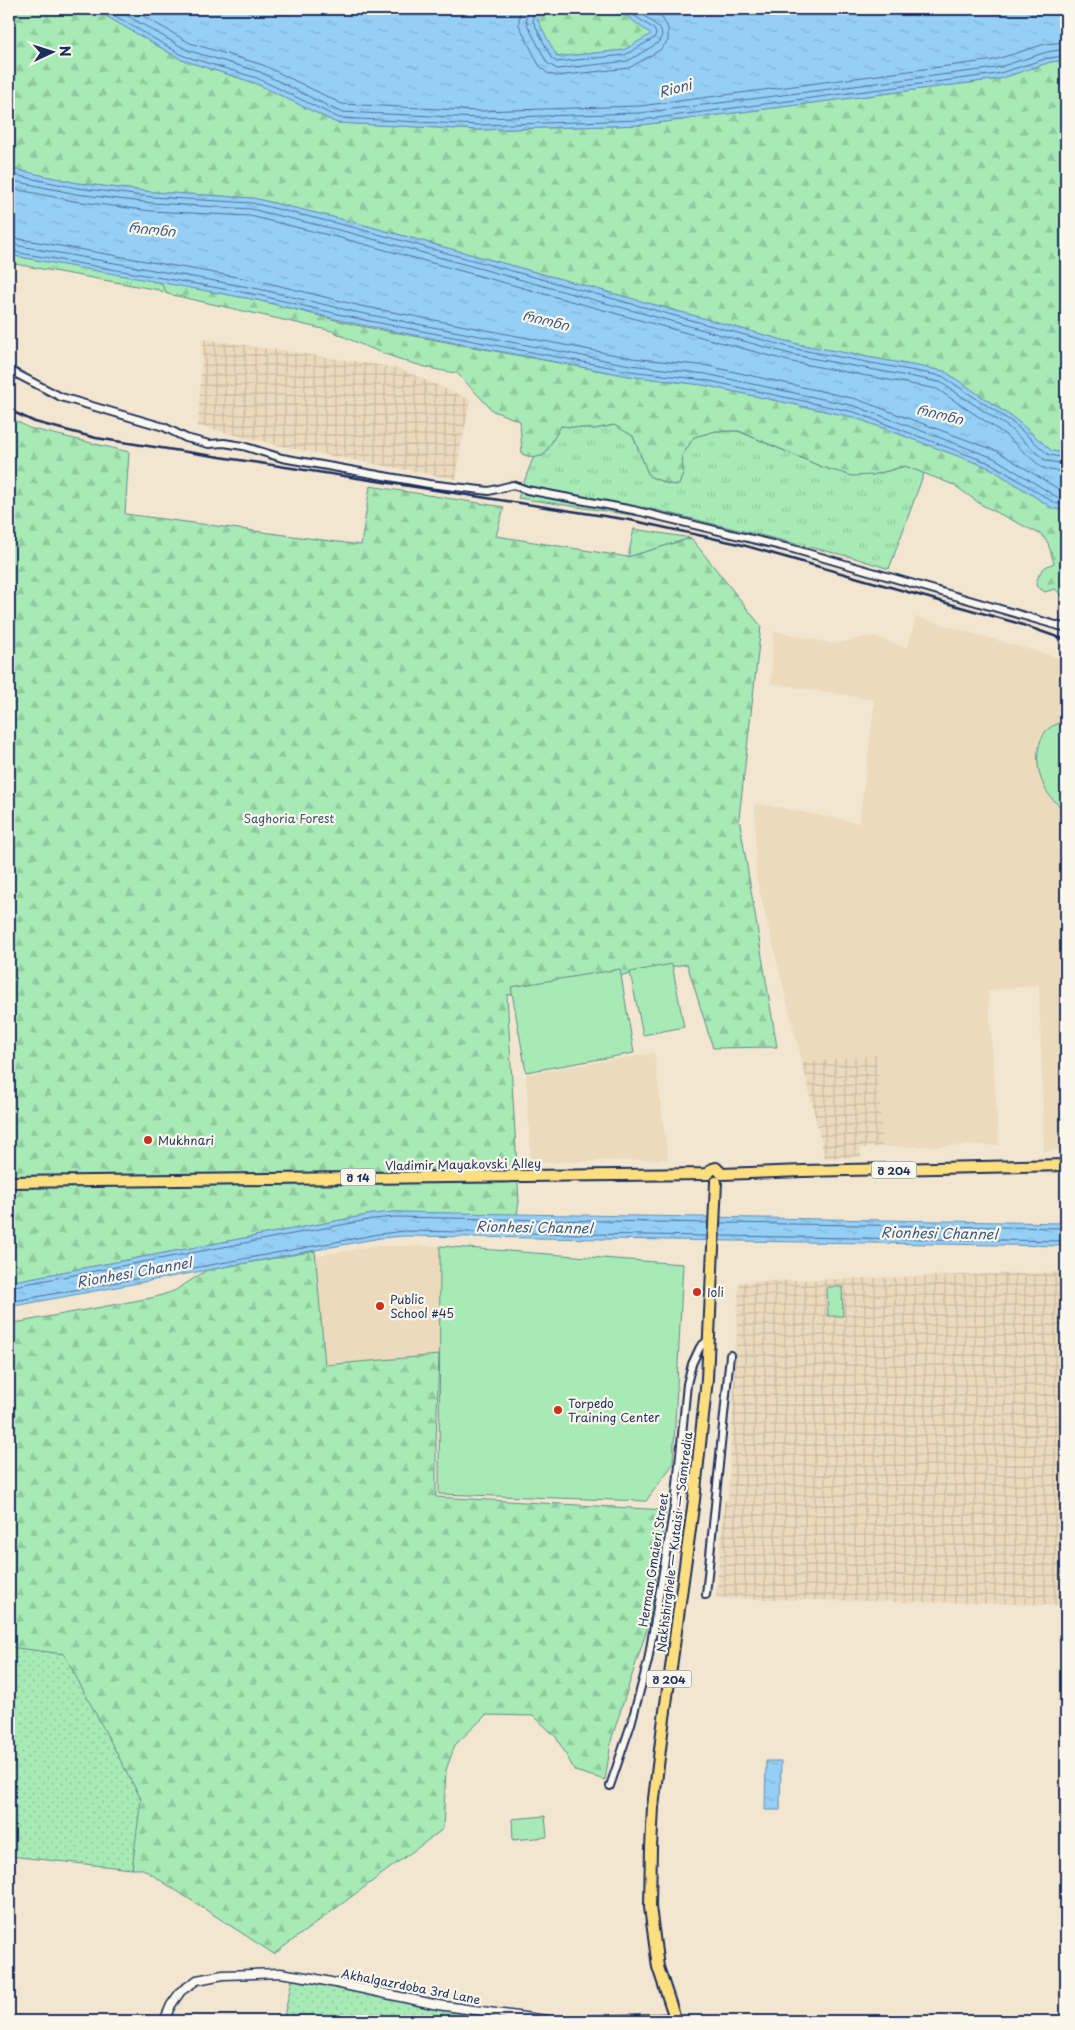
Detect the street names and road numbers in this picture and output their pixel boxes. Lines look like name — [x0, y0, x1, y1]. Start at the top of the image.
street label: Vladimir Mayakovski Alley — [385, 1154, 541, 1174]
road number: შ 204 — [872, 1162, 916, 1178]
road number: შ 14 — [340, 1168, 376, 1186]
street label: Nakhshirghele — Kutaisi — Samtredia — [652, 1430, 697, 1653]
street label: Herman Gmaieri Street — [634, 1492, 672, 1628]
road number: შ 204 — [646, 1670, 692, 1688]
street label: Akhalgazrdoba 3rd Lane — [340, 1964, 482, 2008]

